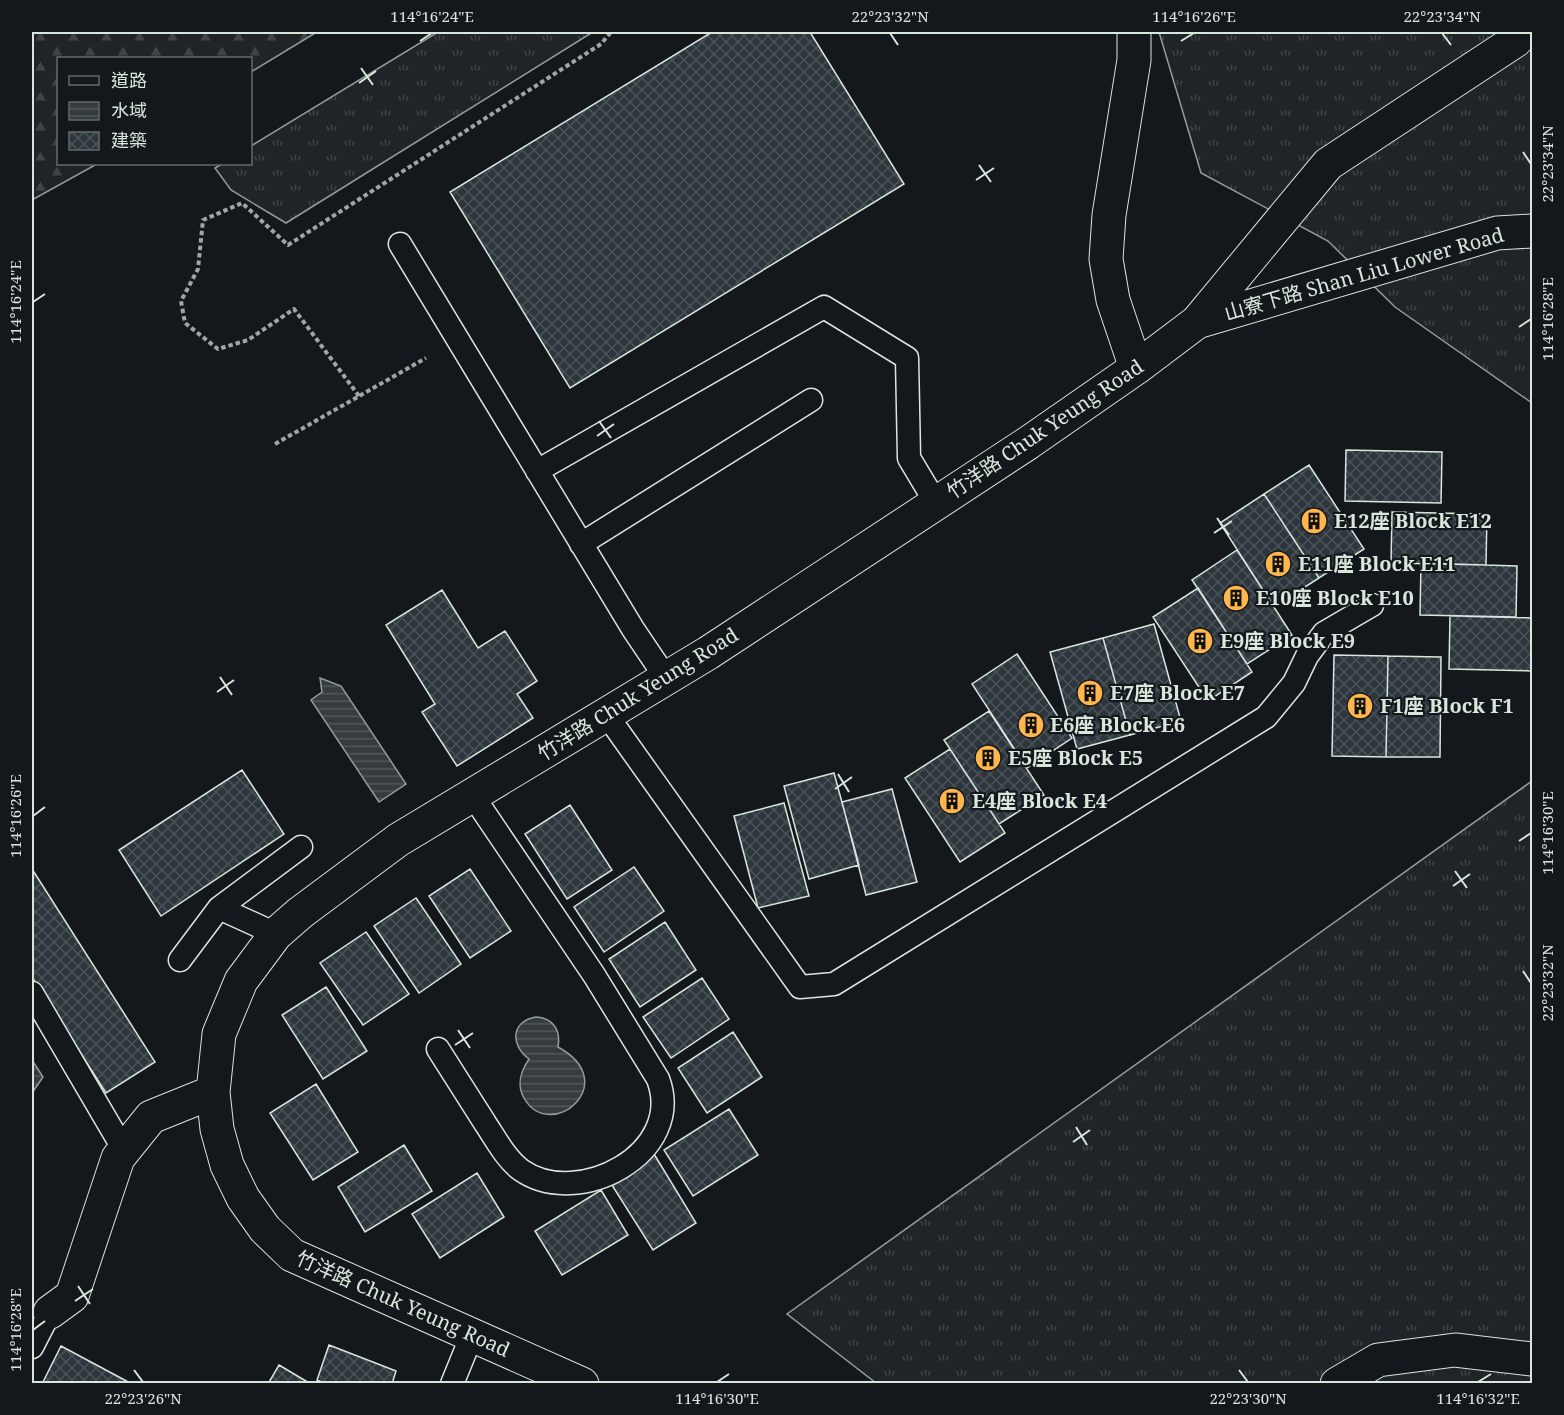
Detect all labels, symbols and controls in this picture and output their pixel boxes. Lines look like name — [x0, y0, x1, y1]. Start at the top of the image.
text: 114°16'24"E — [390, 6, 474, 26]
text: 22°23'32"N — [851, 6, 929, 26]
text: 114°16'26"E — [1152, 6, 1236, 26]
text: 22°23'34"N — [1403, 6, 1481, 26]
legend — [57, 57, 252, 165]
text: 道路 — [111, 68, 147, 92]
text: 水域 — [111, 98, 147, 122]
text: 22°23'34"N — [1537, 125, 1557, 203]
text: 建築 — [111, 128, 147, 152]
street label: 山寮下路 Shan Liu Lower Road — [1221, 221, 1507, 326]
text: 114°16'24"E — [5, 260, 25, 344]
text: 114°16'28"E — [1537, 277, 1557, 361]
street label: 竹洋路 Chuk Yeung Road — [941, 353, 1148, 504]
building icon: E12座 Block E12 — [1299, 506, 1329, 536]
place label: E12座 Block E12 — [1334, 507, 1492, 534]
building icon: E11座 Block E11 — [1263, 549, 1293, 579]
place label: E11座 Block E11 — [1298, 550, 1456, 577]
building icon: E10座 Block E10 — [1221, 583, 1251, 613]
place label: E10座 Block E10 — [1256, 584, 1414, 611]
street label: 竹洋路 Chuk Yeung Road — [532, 621, 743, 766]
building icon: E9座 Block E9 — [1185, 626, 1215, 656]
place label: E9座 Block E9 — [1220, 627, 1355, 654]
building icon: E7座 Block E7 — [1075, 678, 1105, 708]
place label: E7座 Block E7 — [1110, 679, 1245, 706]
building icon: F1座 Block F1 — [1345, 691, 1375, 721]
place label: F1座 Block F1 — [1380, 692, 1514, 719]
building icon: E6座 Block E6 — [1016, 710, 1046, 740]
place label: E6座 Block E6 — [1050, 711, 1185, 738]
building icon: E5座 Block E5 — [973, 743, 1003, 773]
place label: E5座 Block E5 — [1008, 744, 1143, 771]
text: 114°16'26"E — [5, 774, 25, 858]
building icon: E4座 Block E4 — [937, 786, 967, 816]
place label: E4座 Block E4 — [972, 787, 1107, 814]
text: 114°16'30"E — [1537, 791, 1557, 875]
text: 22°23'32"N — [1537, 944, 1557, 1022]
street label: 竹洋路 Chuk Yeung Road — [292, 1244, 514, 1363]
text: 114°16'28"E — [5, 1288, 25, 1372]
text: 22°23'26"N — [104, 1388, 182, 1408]
text: 114°16'30"E — [675, 1388, 759, 1408]
text: 22°23'30"N — [1209, 1388, 1287, 1408]
text: 114°16'32"E — [1436, 1388, 1520, 1408]

